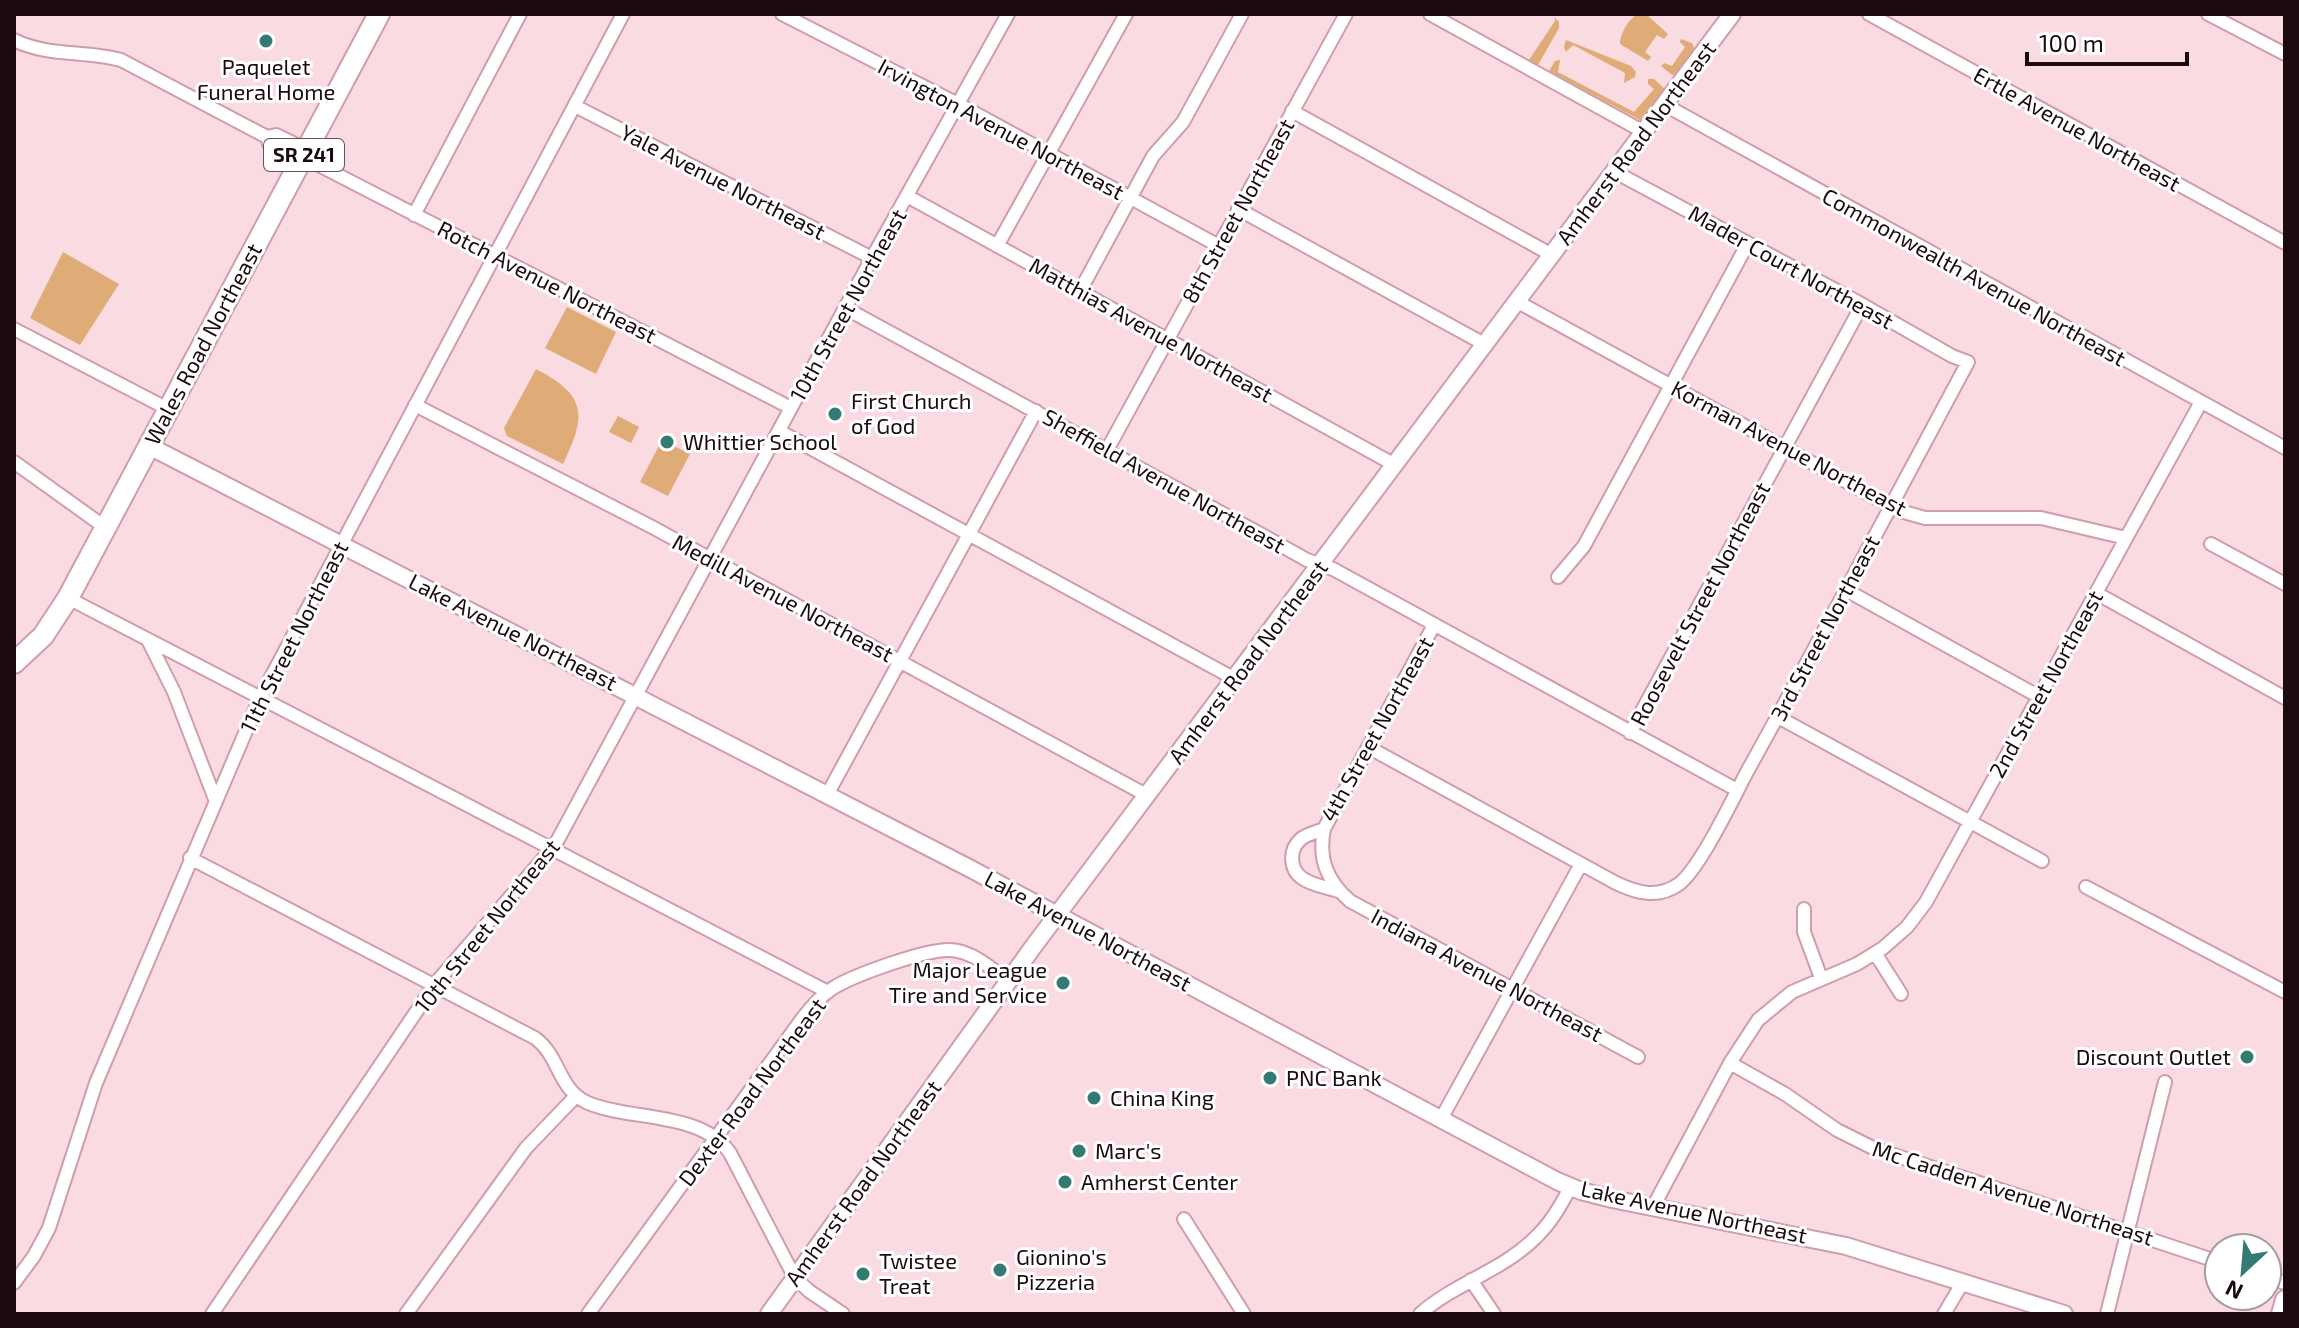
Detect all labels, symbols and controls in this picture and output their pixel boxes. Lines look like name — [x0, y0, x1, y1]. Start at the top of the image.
scale bar — [2027, 16, 2187, 66]
text: 100 m — [2039, 28, 2104, 57]
marker: Paquelet Funeral Home — [257, 32, 275, 50]
street label: Amherst Road Northeast — [1550, 36, 1720, 249]
street label: Irvington Avenue Northeast — [874, 52, 1129, 204]
place label: Paquelet Funeral Home — [197, 53, 335, 104]
street label: Ertle Avenue Northeast — [1970, 60, 2185, 196]
street label: 8th Street Northeast — [1176, 114, 1299, 307]
street label: Yale Avenue Northeast — [617, 118, 830, 244]
road number: SR 241 — [264, 139, 344, 171]
street label: Commonwealth Avenue Northeast — [1818, 182, 2131, 371]
street label: Mader Court Northeast — [1685, 199, 1898, 333]
street label: 10th Street Northeast — [783, 204, 911, 405]
street label: Rotch Avenue Northeast — [434, 215, 661, 348]
street label: Wales Road Northeast — [138, 238, 266, 449]
street label: Matthias Avenue Northeast — [1025, 251, 1278, 407]
street label: Korman Avenue Northeast — [1667, 374, 1912, 520]
place label: First Church of God — [851, 387, 972, 438]
street label: Sheffield Avenue Northeast — [1039, 403, 1290, 558]
marker: First Church of God — [826, 405, 844, 423]
place label: Whittier School — [683, 428, 837, 454]
marker: Whittier School — [658, 433, 676, 451]
street label: Roosevelt Street Northeast — [1624, 477, 1774, 730]
street label: Medill Avenue Northeast — [669, 528, 898, 666]
street label: 3rd Street Northeast — [1764, 531, 1884, 725]
street label: 11th Street Northeast — [234, 537, 353, 736]
street label: Amherst Road Northeast — [1162, 555, 1332, 768]
street label: Lake Avenue Northeast — [405, 567, 622, 695]
street label: 2nd Street Northeast — [1983, 585, 2107, 782]
street label: 4th Street Northeast — [1315, 632, 1438, 825]
street label: 10th Street Northeast — [408, 833, 564, 1017]
street label: Lake Avenue Northeast — [981, 865, 1196, 996]
street label: Indiana Avenue Northeast — [1367, 902, 1607, 1046]
place label: Major League Tire and Service — [889, 956, 1047, 1007]
marker: Major League Tire and Service — [1054, 974, 1072, 992]
street label: Dexter Road Northeast — [672, 992, 830, 1190]
place label: Discount Outlet — [2076, 1043, 2231, 1069]
marker: Discount Outlet — [2238, 1048, 2256, 1066]
place label: PNC Bank — [1286, 1064, 1382, 1090]
marker: PNC Bank — [1261, 1069, 1279, 1087]
street label: Amherst Road Northeast — [779, 1075, 946, 1290]
place label: China King — [1110, 1084, 1214, 1110]
marker: China King — [1085, 1089, 1103, 1107]
street label: Mc Cadden Avenue Northeast — [1870, 1134, 2157, 1250]
place label: Marc's — [1095, 1137, 1161, 1163]
marker: Marc's — [1070, 1142, 1088, 1160]
place label: Amherst Center — [1081, 1168, 1238, 1194]
marker: Amherst Center — [1056, 1173, 1074, 1191]
street label: Lake Avenue Northeast — [1579, 1174, 1810, 1248]
north arrow — [2203, 1232, 2283, 1312]
place label: Gionino's Pizzeria — [1016, 1243, 1107, 1294]
place label: Twistee Treat — [879, 1247, 957, 1298]
marker: Gionino's Pizzeria — [991, 1261, 1009, 1279]
marker: Twistee Treat — [854, 1265, 872, 1283]
text: N — [2221, 1276, 2247, 1306]

